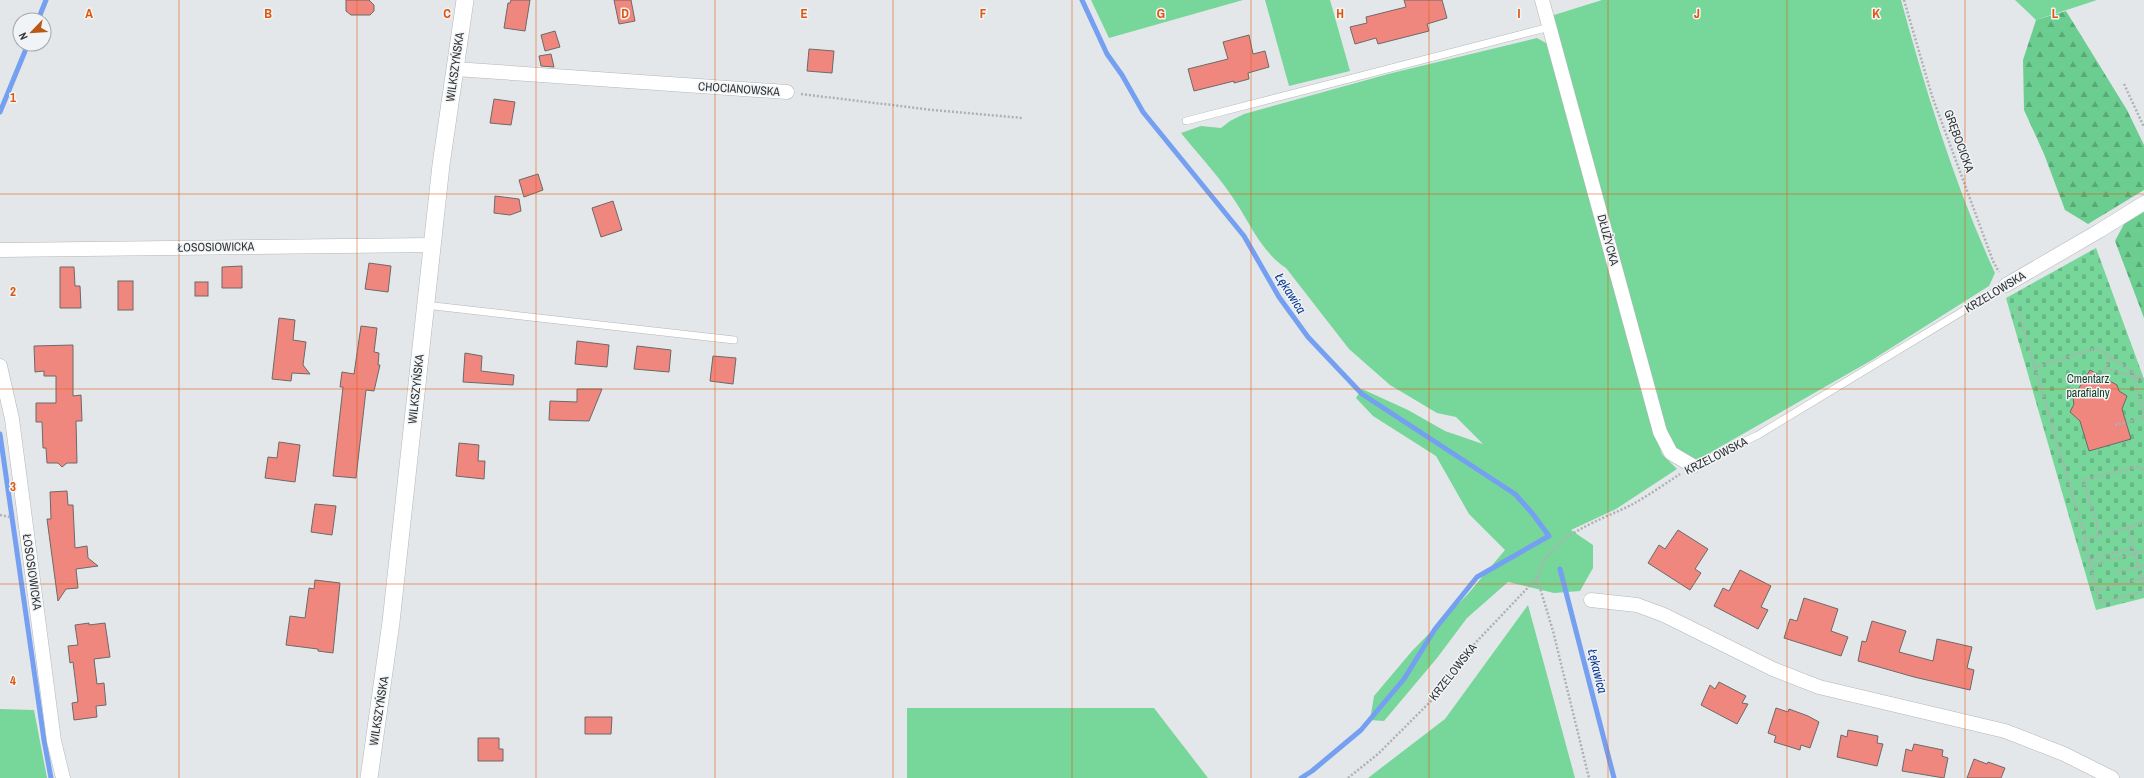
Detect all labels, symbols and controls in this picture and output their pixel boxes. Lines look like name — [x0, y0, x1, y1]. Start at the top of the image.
text: A — [85, 5, 93, 22]
text: B — [264, 5, 272, 22]
text: C — [443, 5, 451, 22]
text: D — [621, 5, 629, 22]
text: E — [800, 5, 808, 22]
text: F — [980, 5, 987, 22]
text: G — [1157, 5, 1165, 22]
text: H — [1336, 5, 1344, 22]
text: I — [1518, 5, 1521, 22]
text: J — [1694, 5, 1700, 22]
text: K — [1872, 5, 1880, 22]
text: L — [2052, 5, 2059, 22]
north arrow — [12, 12, 52, 52]
text: N — [15, 30, 31, 42]
street label: WILKSZYŃSKA — [442, 31, 468, 103]
street label: CHOCIANOWSKA — [698, 78, 781, 100]
text: 1 — [10, 89, 16, 106]
street label: GRĘBOCICKA — [1940, 107, 1978, 175]
street label: DŁUŻYCKA — [1593, 213, 1623, 268]
street label: ŁOSOSIOWICKA — [178, 238, 255, 256]
street label: KRZELOWSKA — [1962, 267, 2029, 316]
water label: Łękawica — [1271, 269, 1310, 317]
text: 2 — [10, 283, 16, 300]
street label: WILKSZYŃSKA — [404, 353, 428, 425]
park label: Cmentarz parafialny — [2066, 371, 2110, 401]
street label: KRZELOWSKA — [1682, 433, 1750, 479]
text: 3 — [10, 478, 16, 495]
street label: ŁOSOSIOWICKA — [19, 533, 45, 611]
street label: KRZELOWSKA — [1426, 640, 1481, 704]
water label: Łękawica — [1584, 646, 1611, 695]
text: 4 — [10, 672, 16, 689]
street label: WILKSZYŃSKA — [366, 675, 392, 747]

